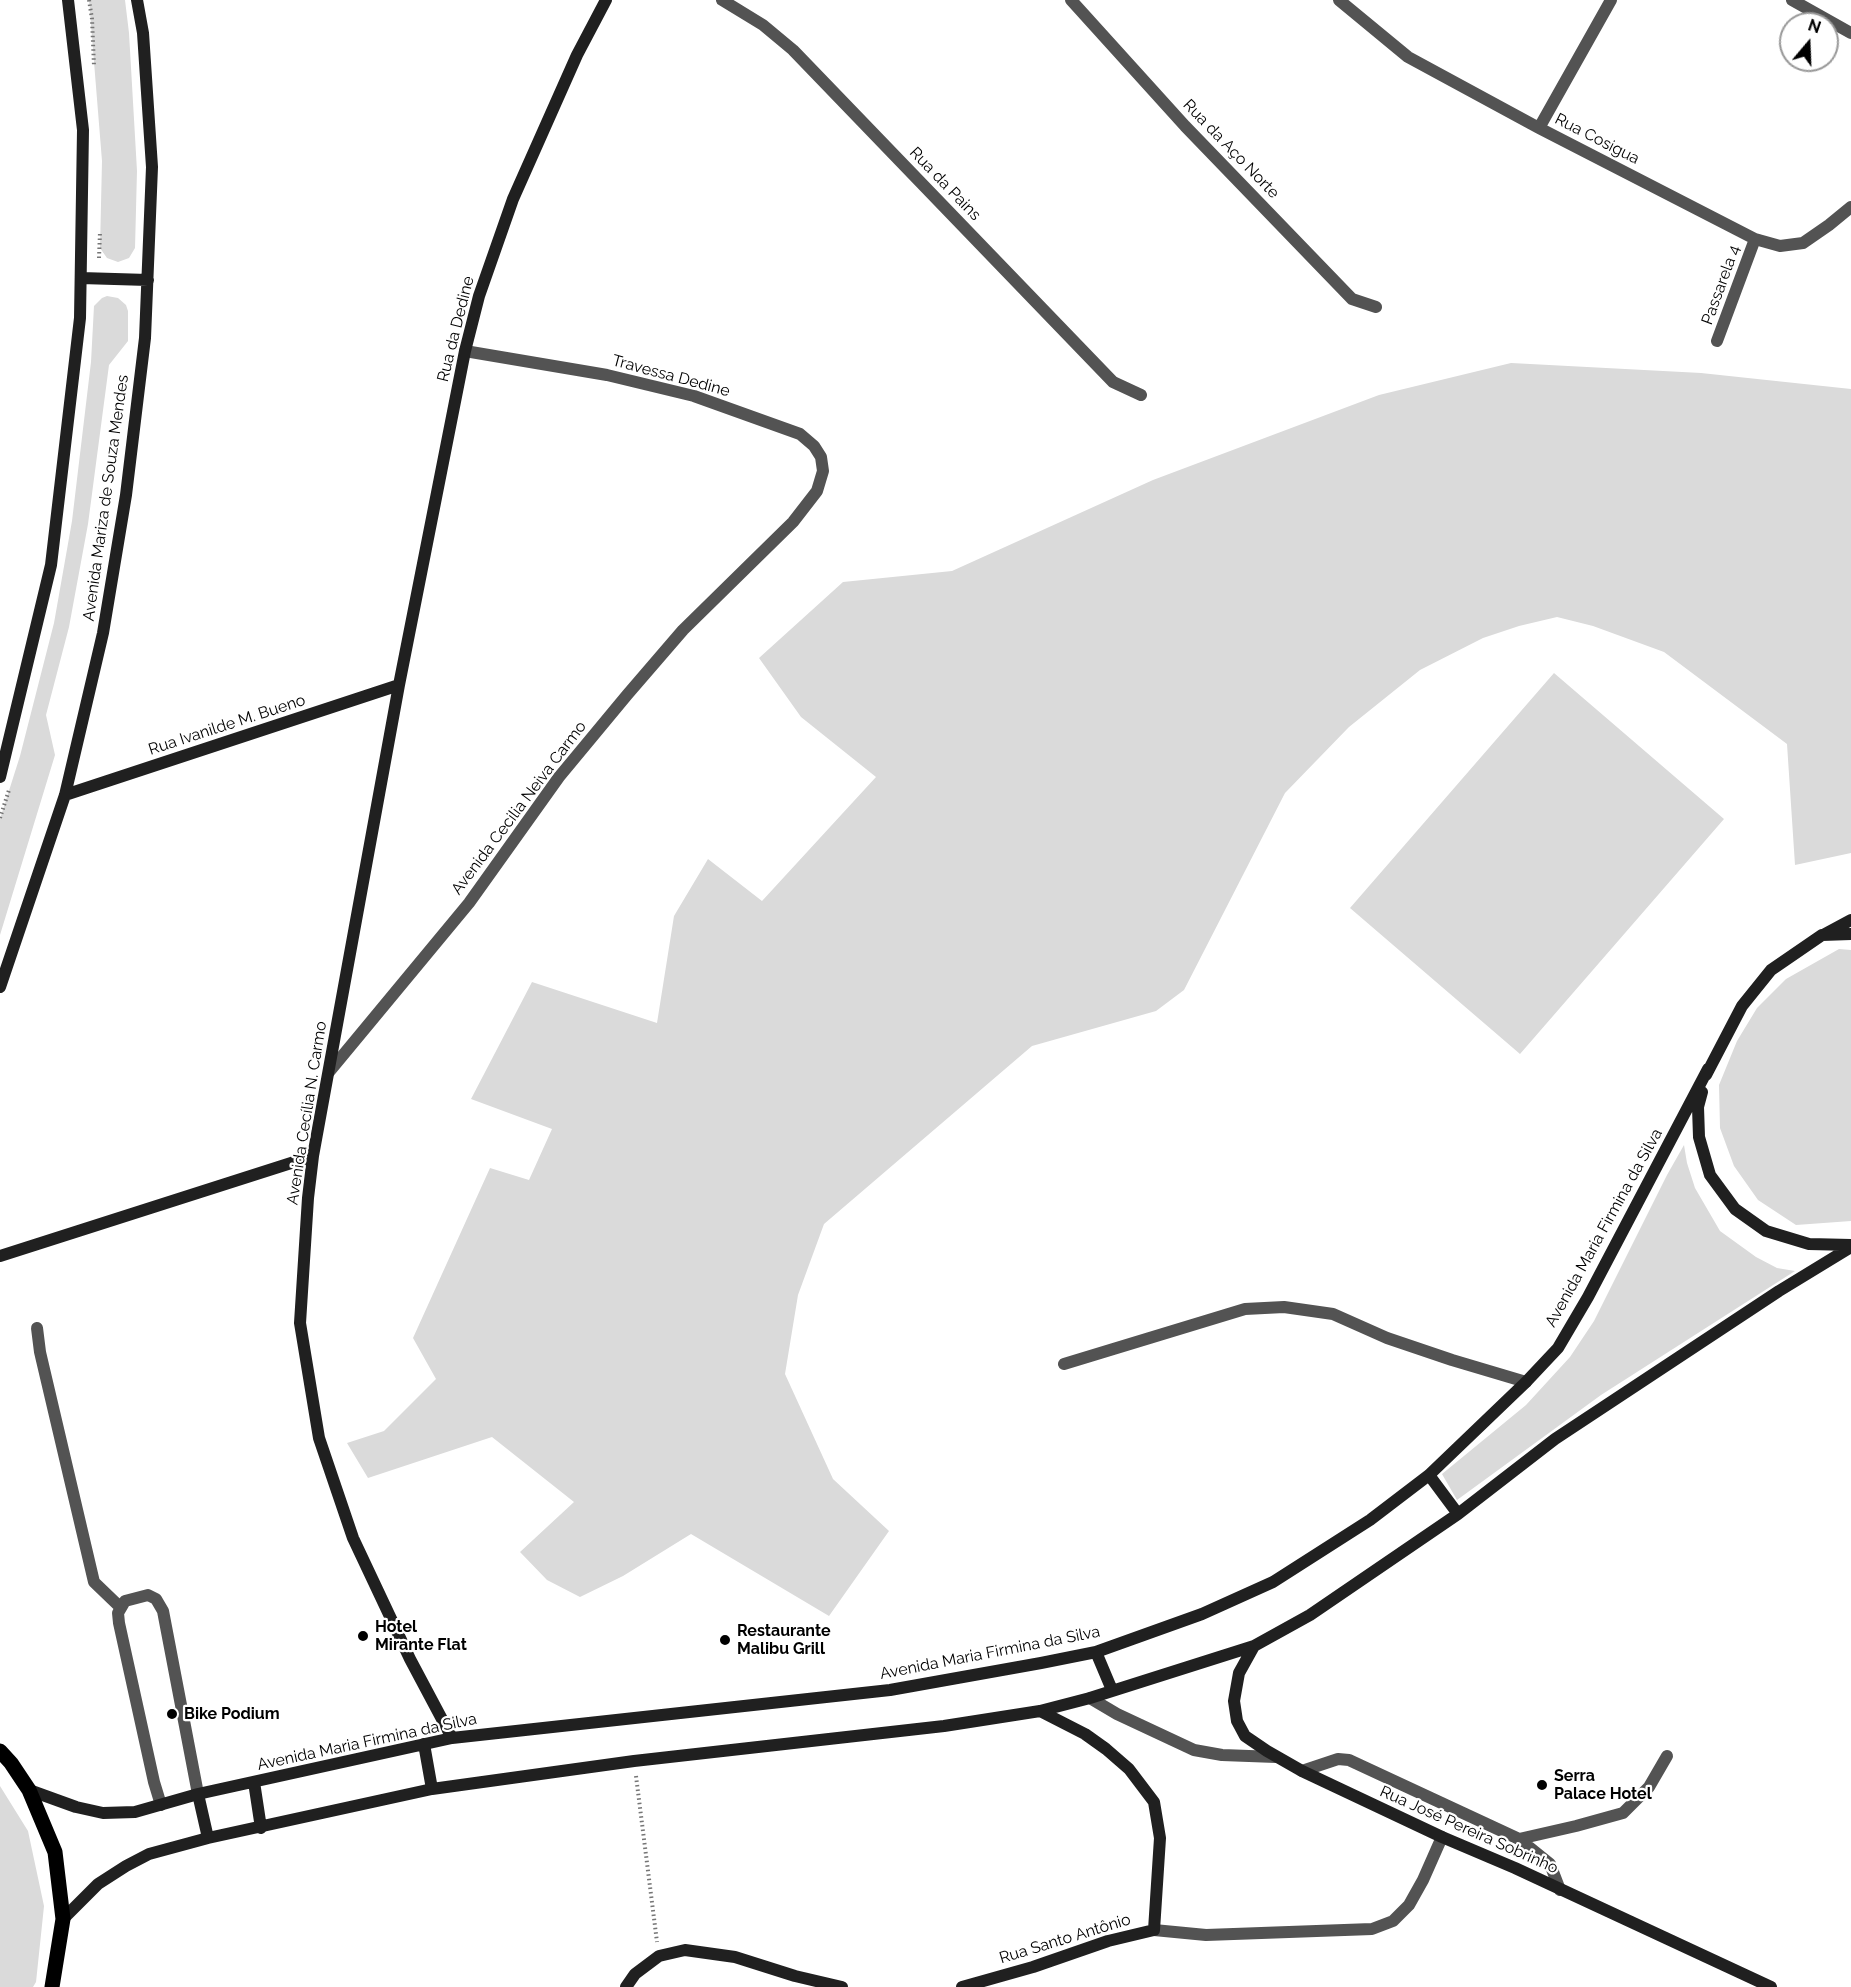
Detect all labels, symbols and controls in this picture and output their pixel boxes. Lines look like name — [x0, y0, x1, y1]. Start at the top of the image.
north arrow — [1779, 12, 1839, 72]
text: N — [1806, 15, 1823, 37]
street label: Rua da Aço Norte — [1179, 95, 1283, 203]
street label: Rua Cosigua — [1551, 109, 1643, 169]
street label: Rua da Pains — [905, 143, 985, 225]
street label: Passarela 4 — [1698, 243, 1744, 327]
street label: Rua da Dedine — [434, 274, 478, 384]
street label: Travessa Dedine — [610, 351, 732, 401]
street label: Avenida Mariza de Souza Mendes — [79, 374, 133, 622]
street label: Rua Ivanilde M. Bueno — [146, 691, 308, 759]
street label: Avenida Cecilia Neiva Carmo — [447, 717, 591, 899]
street label: Avenida Cecília N. Carmo — [283, 1020, 331, 1206]
street label: Avenida Maria Firmina da Silva — [1541, 1125, 1667, 1331]
place label: Hotel Mirante Flat — [375, 1617, 467, 1655]
place label: Restaurante Malibu Grill — [737, 1621, 831, 1659]
street label: Avenida Maria Firmina da Silva — [878, 1622, 1102, 1684]
marker: Hotel Mirante Flat — [356, 1629, 370, 1643]
marker: Restaurante Malibu Grill — [718, 1633, 732, 1647]
place label: Bike Podium — [184, 1704, 280, 1724]
marker: Bike Podium — [165, 1707, 179, 1721]
street label: Avenida Maria Firmina da Silva — [255, 1709, 479, 1775]
place label: Serra Palace Hotel — [1554, 1766, 1652, 1804]
marker: Serra Palace Hotel — [1535, 1778, 1549, 1792]
street label: Rua José Pereira Sobrinho — [1377, 1782, 1561, 1878]
street label: Rua Santo Antônio — [997, 1910, 1133, 1968]

